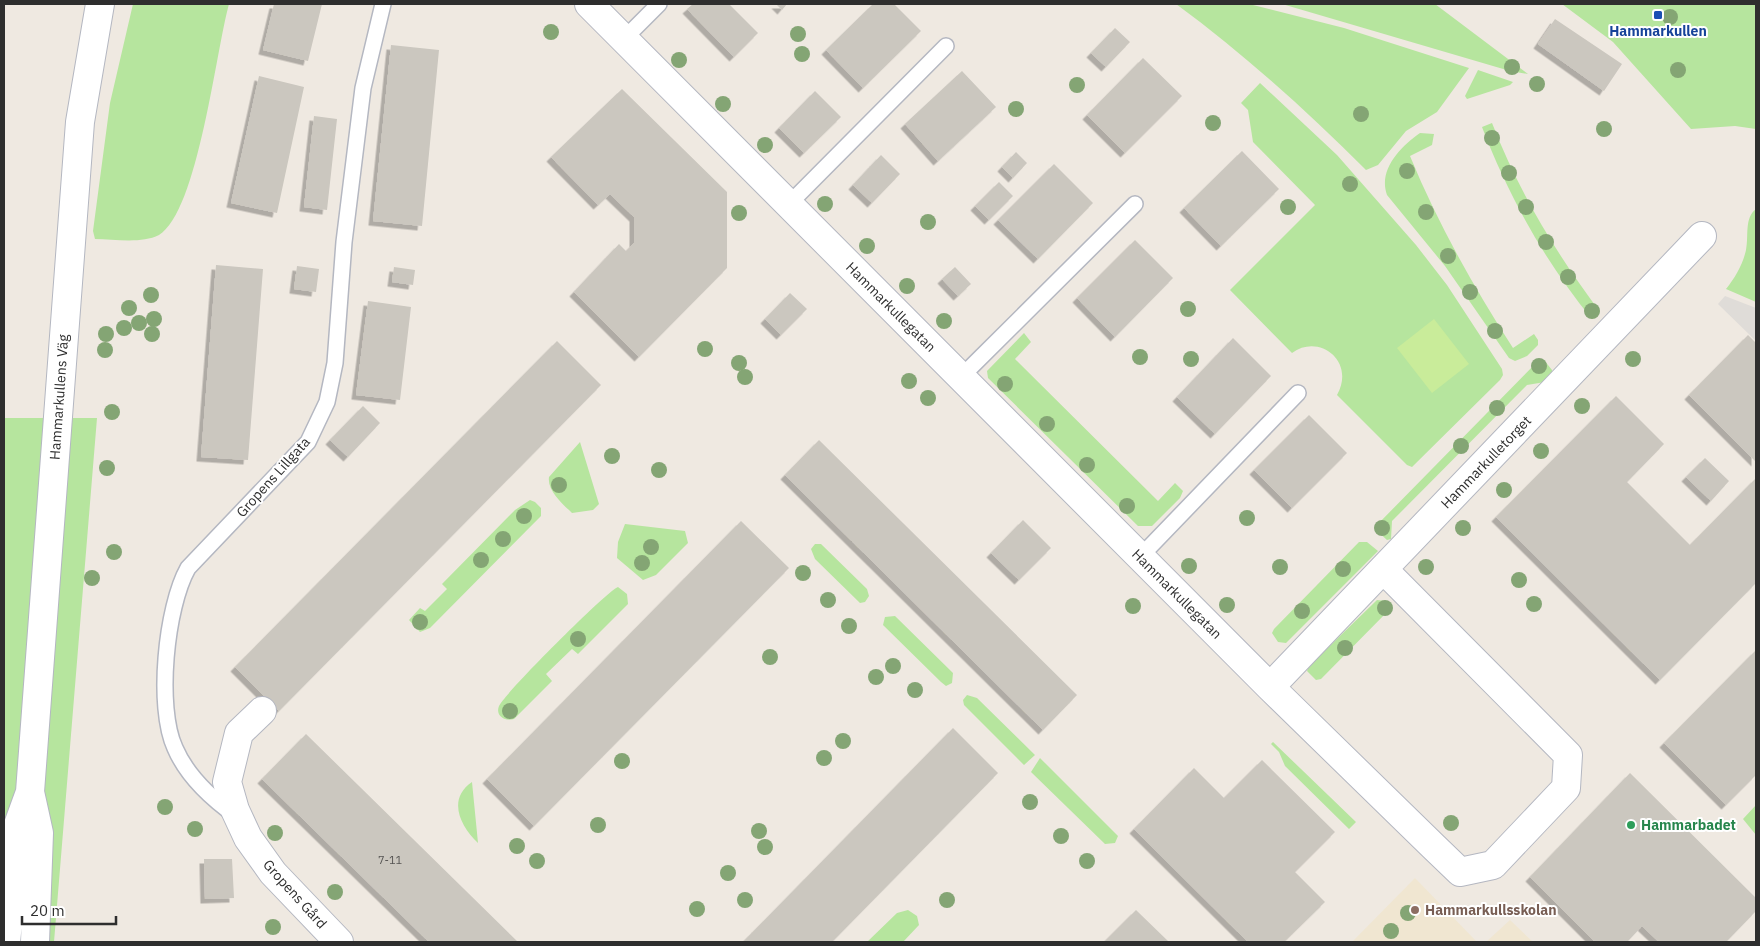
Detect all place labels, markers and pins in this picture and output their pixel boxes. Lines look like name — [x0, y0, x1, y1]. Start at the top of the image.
marker: Hammarkullen — [1652, 9, 1664, 21]
place label: Hammarkullen — [1609, 22, 1707, 40]
place label: Hammarbadet — [1641, 816, 1736, 834]
marker: Hammarbadet — [1625, 819, 1637, 831]
place label: Hammarkullsskolan — [1425, 901, 1557, 919]
marker: Hammarkullsskolan — [1409, 904, 1421, 916]

